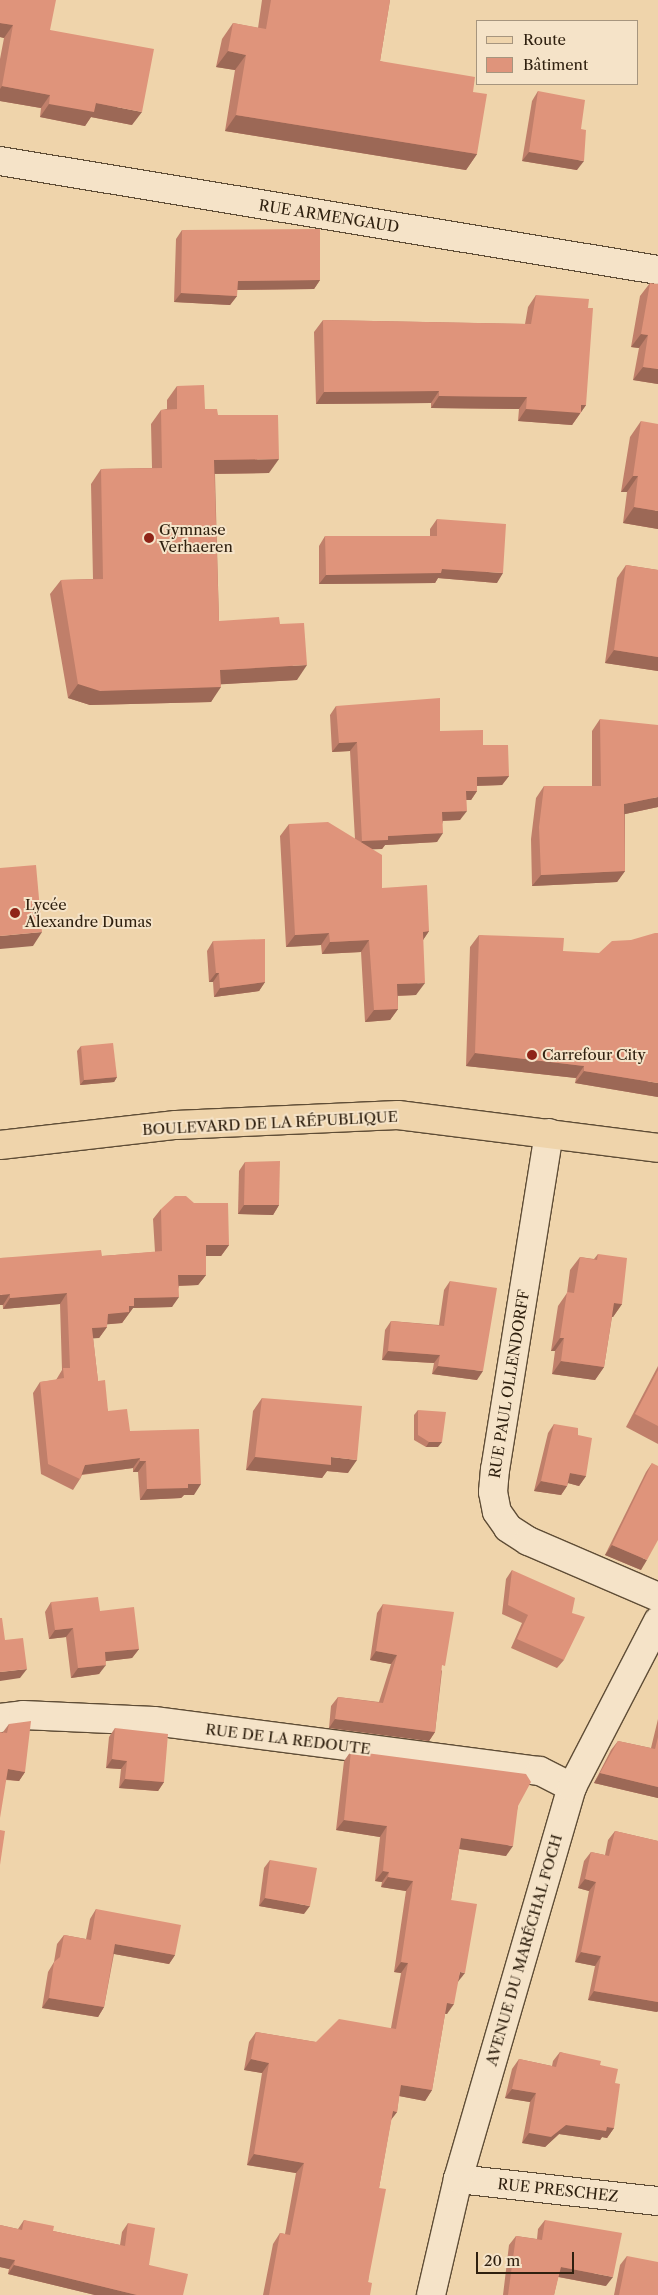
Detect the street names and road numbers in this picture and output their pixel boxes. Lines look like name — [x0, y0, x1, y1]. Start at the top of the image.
street label: RUE ARMENGAUD — [257, 196, 401, 236]
street label: BOULEVARD DE LA RÉPUBLIQUE — [141, 1107, 399, 1139]
street label: RUE PAUL OLLENDORFF — [485, 1288, 533, 1480]
street label: RUE DE LA REDOUTE — [204, 1720, 372, 1758]
street label: AVENUE DU MARÉCHAL FOCH — [482, 1832, 566, 2068]
street label: RUE PRESCHEZ — [497, 2175, 619, 2205]

